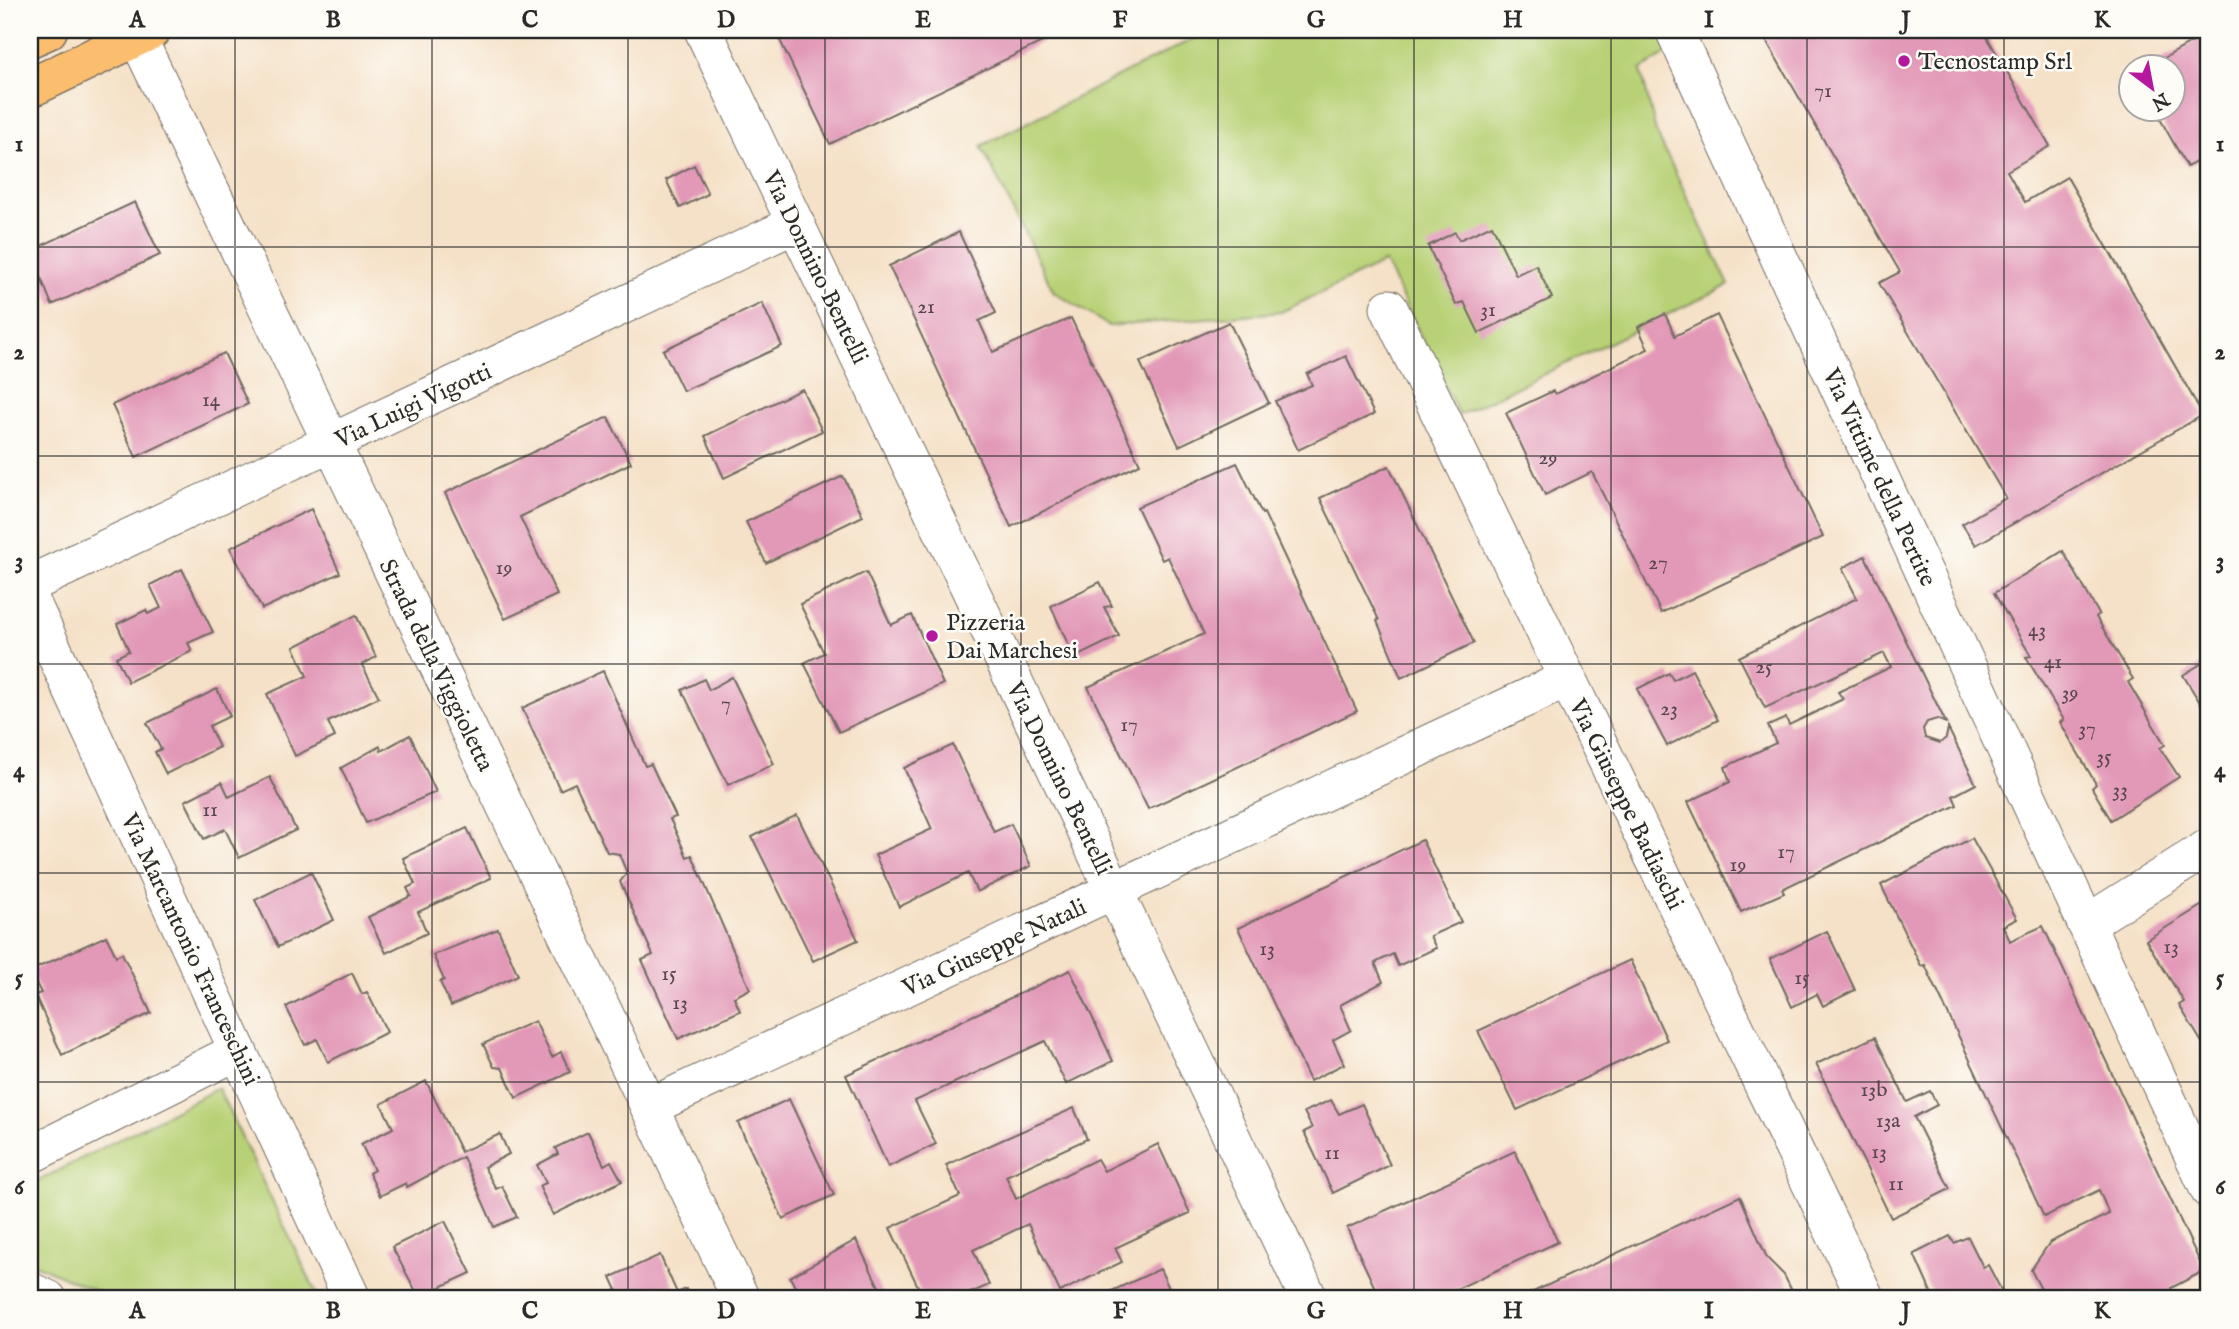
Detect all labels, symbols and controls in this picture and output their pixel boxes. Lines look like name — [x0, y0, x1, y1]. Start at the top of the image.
text: A — [128, 6, 146, 35]
text: B — [325, 6, 341, 35]
text: C — [522, 6, 539, 35]
text: D — [717, 6, 735, 35]
text: E — [915, 6, 931, 35]
text: F — [1113, 6, 1128, 35]
text: G — [1307, 6, 1326, 35]
text: H — [1503, 6, 1523, 35]
text: I — [1704, 6, 1714, 35]
text: J — [1898, 6, 1911, 35]
text: K — [2094, 6, 2112, 35]
place label: Tecnostamp Srl — [1918, 47, 2072, 78]
north arrow — [2116, 52, 2186, 122]
marker: Tecnostamp Srl — [1896, 53, 1912, 69]
house number: 71 — [1814, 78, 1832, 105]
text: N — [2146, 86, 2174, 116]
text: 1 — [15, 130, 23, 159]
text: 1 — [2216, 130, 2224, 159]
street label: Via Donnino Bentelli — [754, 165, 875, 369]
house number: 21 — [917, 294, 935, 321]
house number: 31 — [1480, 297, 1496, 324]
text: 2 — [14, 338, 25, 367]
text: 2 — [2215, 338, 2226, 367]
street label: Via Luigi Vigotti — [329, 357, 497, 457]
street label: Via Vittime della Pertite — [1814, 363, 1943, 592]
house number: 14 — [202, 387, 221, 414]
house number: 29 — [1538, 445, 1558, 472]
text: 3 — [15, 547, 23, 576]
text: 3 — [2216, 547, 2224, 576]
house number: 27 — [1648, 550, 1668, 577]
street label: Strada della Viggioletta — [371, 554, 501, 777]
house number: 19 — [496, 555, 513, 582]
place label: Pizzeria Dai Marchesi — [946, 608, 1078, 667]
house number: 43 — [2028, 617, 2046, 644]
marker: Pizzeria Dai Marchesi — [924, 628, 940, 644]
house number: 41 — [2044, 649, 2062, 676]
house number: 25 — [1755, 654, 1773, 681]
street label: Via Donnino Bentelli — [998, 676, 1119, 880]
house number: 39 — [2061, 680, 2079, 707]
house number: 7 — [721, 691, 731, 718]
street label: Via Giuseppe Badiaschi — [1561, 693, 1690, 915]
house number: 23 — [1660, 696, 1678, 723]
house number: 17 — [1120, 712, 1138, 739]
house number: 37 — [2078, 716, 2096, 743]
house number: 35 — [2096, 744, 2112, 771]
text: 4 — [13, 756, 25, 785]
text: 4 — [2214, 756, 2226, 785]
house number: 33 — [2112, 777, 2128, 804]
house number: 11 — [202, 797, 218, 824]
street label: Via Marcantonio Franceschini — [113, 808, 266, 1091]
house number: 17 — [1777, 839, 1795, 866]
house number: 19 — [1730, 852, 1747, 879]
street label: Via Giuseppe Natali — [897, 892, 1092, 1005]
house number: 13 — [2163, 934, 2179, 961]
house number: 13 — [1259, 936, 1275, 963]
house number: 15 — [661, 961, 677, 988]
text: 5 — [15, 964, 24, 993]
text: 5 — [2216, 964, 2225, 993]
house number: 15 — [1794, 965, 1810, 992]
house number: 13 — [672, 990, 688, 1017]
house number: 13b — [1861, 1077, 1887, 1104]
house number: 13a — [1876, 1108, 1901, 1135]
house number: 13 — [1871, 1139, 1887, 1166]
house number: 11 — [1324, 1140, 1340, 1167]
house number: 11 — [1888, 1171, 1904, 1198]
text: 6 — [14, 1173, 25, 1202]
text: 6 — [2215, 1173, 2226, 1202]
text: A — [128, 1297, 146, 1326]
text: B — [325, 1297, 341, 1326]
text: C — [522, 1297, 539, 1326]
text: D — [717, 1297, 735, 1326]
text: E — [915, 1297, 931, 1326]
text: F — [1113, 1297, 1128, 1326]
text: G — [1307, 1297, 1326, 1326]
text: H — [1503, 1297, 1523, 1326]
text: I — [1704, 1297, 1714, 1326]
text: J — [1898, 1297, 1911, 1326]
text: K — [2094, 1297, 2112, 1326]

